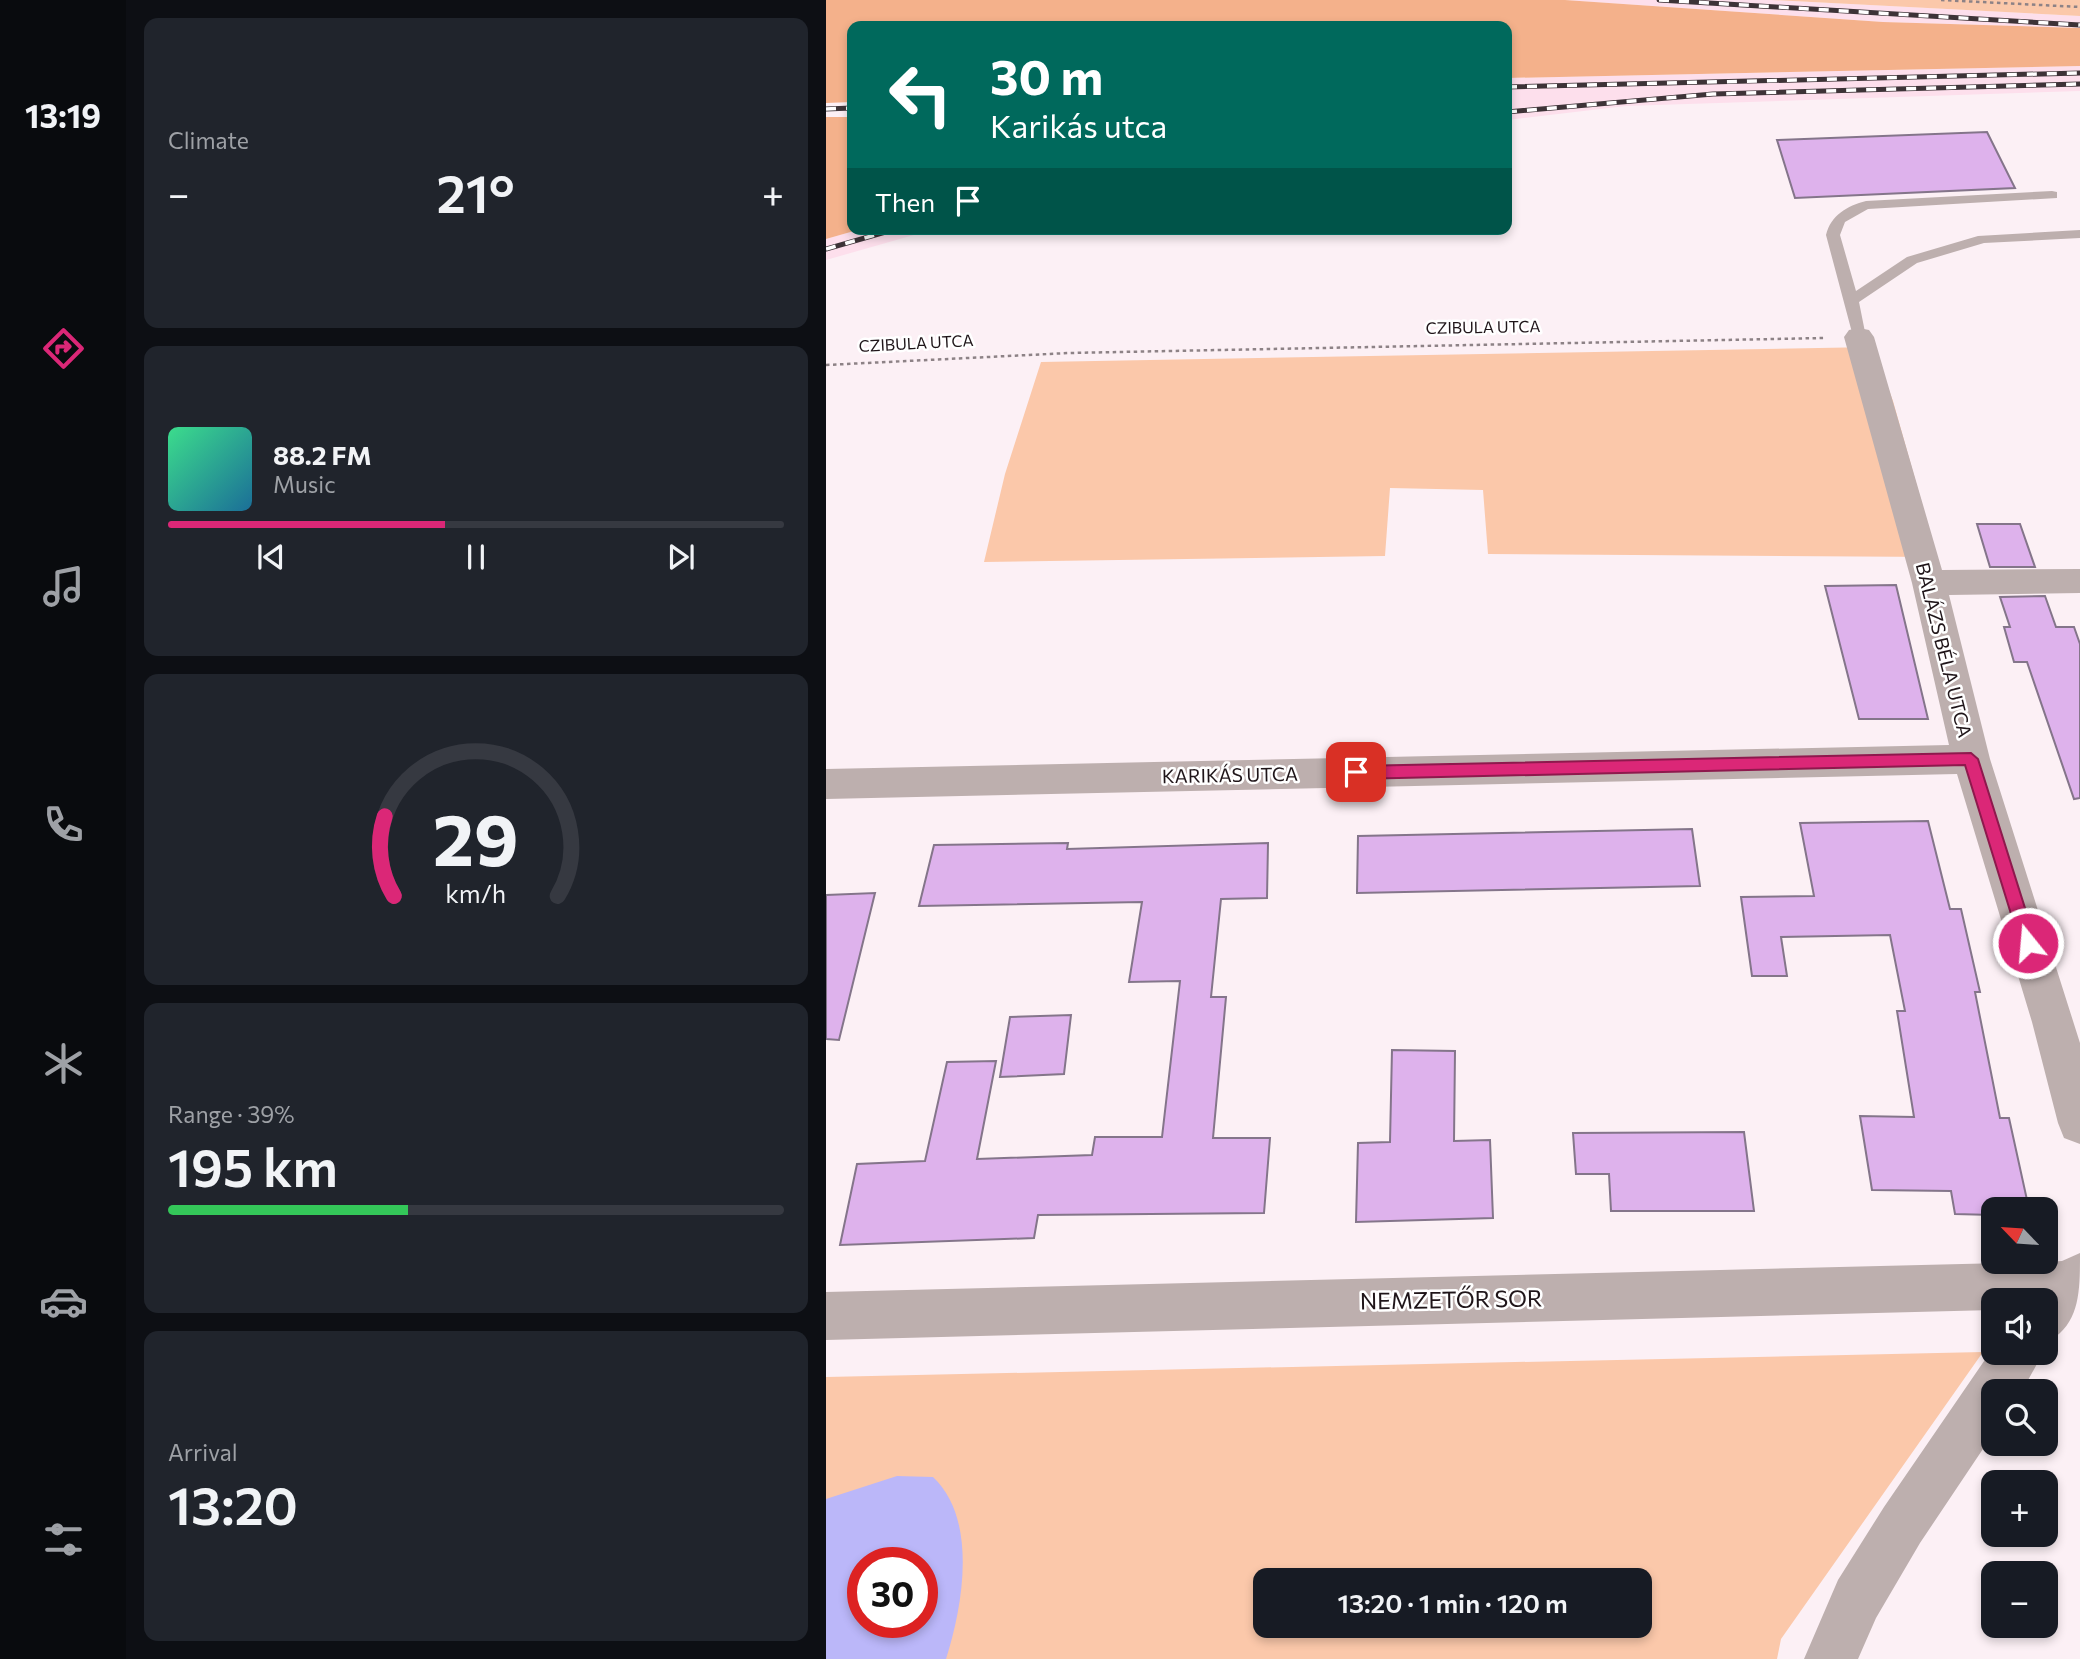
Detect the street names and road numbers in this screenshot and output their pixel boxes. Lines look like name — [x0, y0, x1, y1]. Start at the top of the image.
street label: CZIBULA UTCA — [1425, 316, 1541, 337]
street label: CZIBULA UTCA — [858, 330, 974, 355]
street label: BALÁZS BÉLA UTCA — [1912, 560, 1977, 740]
street label: KARIKÁS UTCA — [1162, 762, 1298, 787]
street label: NEMZETŐR SOR — [1360, 1282, 1542, 1315]

